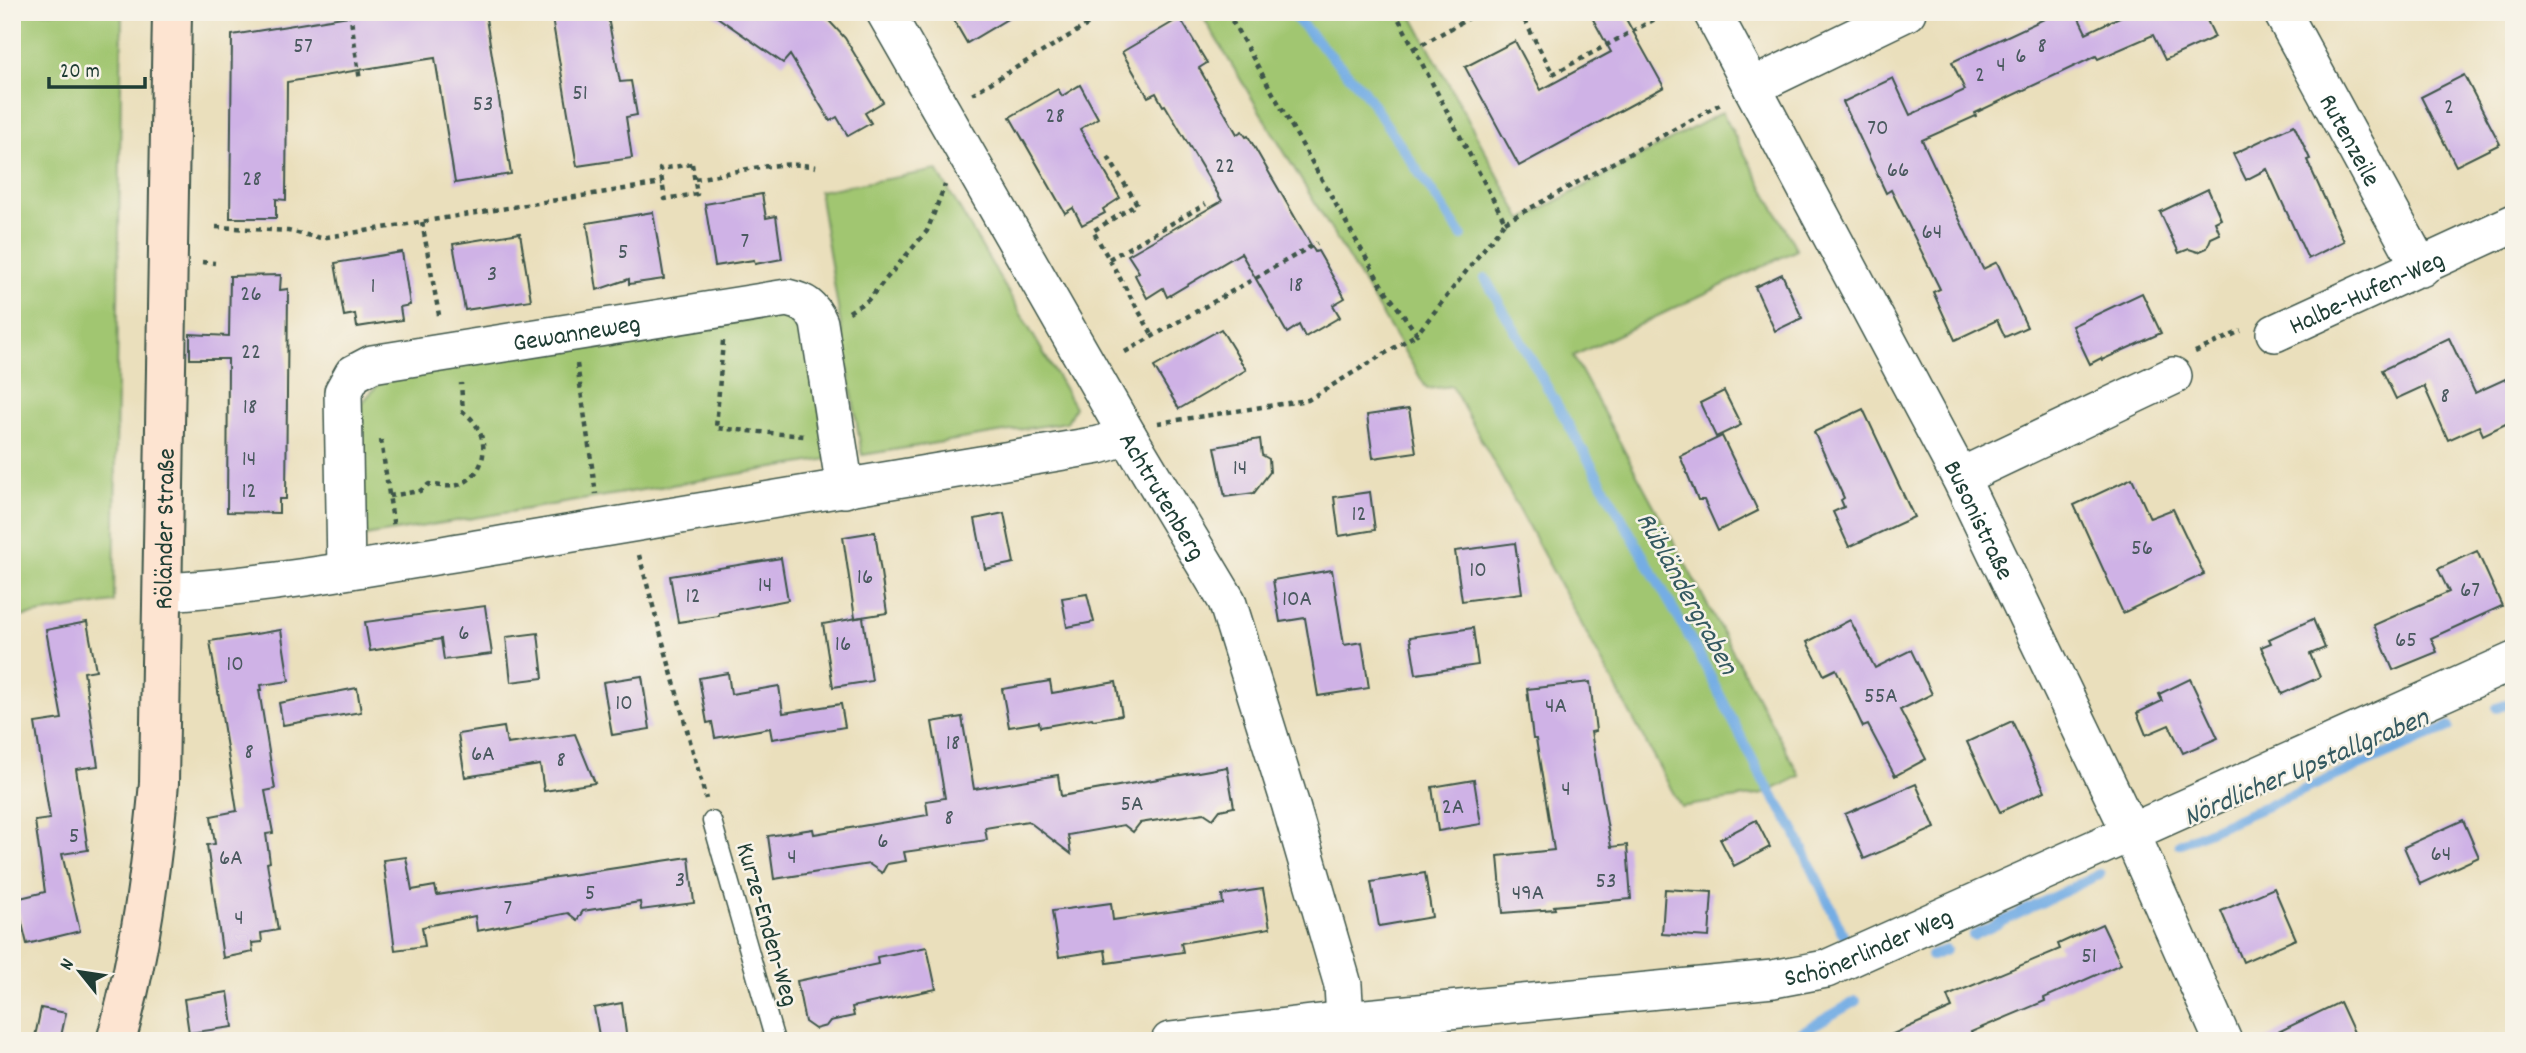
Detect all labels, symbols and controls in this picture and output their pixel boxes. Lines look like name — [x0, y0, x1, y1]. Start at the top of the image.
house number: 57 — [293, 31, 313, 64]
house number: 8 — [2037, 31, 2047, 64]
house number: 6 — [2015, 41, 2027, 74]
scale bar — [49, 46, 145, 90]
house number: 4 — [1996, 50, 2006, 83]
text: 20 m — [60, 58, 100, 88]
house number: 2 — [1975, 60, 1985, 93]
house number: 51 — [572, 78, 588, 111]
street label: Rutenzeile — [2308, 88, 2388, 194]
house number: 53 — [473, 89, 493, 122]
house number: 2 — [2444, 92, 2454, 125]
house number: 28 — [1045, 101, 1065, 134]
house number: 70 — [1867, 113, 1889, 146]
house number: 22 — [1215, 151, 1235, 184]
house number: 66 — [1887, 155, 1909, 188]
house number: 28 — [242, 164, 262, 197]
house number: 64 — [1922, 217, 1942, 250]
house number: 7 — [741, 226, 749, 259]
house number: 5 — [618, 237, 628, 270]
street label: Halbe-Hufen-Weg — [2284, 243, 2451, 346]
house number: 3 — [487, 259, 497, 292]
house number: 18 — [1289, 270, 1303, 303]
house number: 1 — [370, 271, 376, 304]
house number: 26 — [240, 279, 262, 312]
street label: Gewanneweg — [510, 307, 643, 363]
house number: 22 — [241, 337, 261, 370]
house number: 8 — [2440, 381, 2450, 414]
house number: 18 — [243, 392, 257, 425]
street label: Achtrutenberg — [1108, 426, 1214, 568]
house number: 14 — [242, 444, 256, 477]
street label: Röländer Straße — [147, 448, 187, 610]
house number: 14 — [1233, 453, 1247, 486]
street label: Busonistraße — [1932, 454, 2022, 587]
house number: 12 — [241, 476, 257, 509]
house number: 12 — [1351, 499, 1367, 532]
water label: Rübländergraben — [1623, 506, 1746, 684]
house number: 56 — [2131, 533, 2153, 566]
house number: 10 — [1469, 555, 1487, 588]
house number: 16 — [857, 562, 873, 595]
house number: 14 — [758, 570, 772, 603]
house number: 67 — [2460, 575, 2480, 608]
house number: 12 — [685, 581, 701, 614]
house number: 10A — [1282, 584, 1312, 617]
house number: 6 — [458, 618, 470, 651]
house number: 65 — [2395, 625, 2417, 658]
house number: 16 — [835, 629, 851, 662]
house number: 10 — [226, 649, 244, 682]
house number: 55A — [1864, 681, 1898, 714]
house number: 10 — [615, 688, 633, 721]
house number: 4A — [1545, 691, 1567, 724]
water label: Nördlicher Upstallgraben — [2178, 699, 2437, 839]
house number: 18 — [946, 728, 960, 761]
house number: 8 — [244, 737, 254, 770]
house number: 6A — [471, 739, 495, 772]
house number: 8 — [556, 745, 566, 778]
house number: 4 — [1561, 774, 1571, 807]
house number: 5A — [1120, 789, 1144, 822]
house number: 2A — [1442, 792, 1464, 825]
house number: 8 — [944, 803, 954, 836]
house number: 5 — [69, 821, 79, 854]
house number: 6 — [877, 826, 889, 859]
street label: Kurze-Enden-Weg — [725, 839, 807, 1011]
house number: 64 — [2431, 839, 2451, 872]
house number: 4 — [787, 842, 797, 875]
house number: 6A — [219, 843, 243, 876]
house number: 3 — [675, 865, 685, 898]
house number: 53 — [1596, 866, 1616, 899]
house number: 5 — [585, 878, 595, 911]
house number: 49A — [1512, 878, 1544, 911]
house number: 7 — [504, 893, 512, 926]
street label: Schönerlinder Weg — [1782, 900, 1959, 998]
house number: 4 — [234, 903, 244, 936]
north arrow — [46, 937, 116, 1007]
house number: 51 — [2081, 941, 2097, 974]
text: N — [54, 954, 82, 976]

